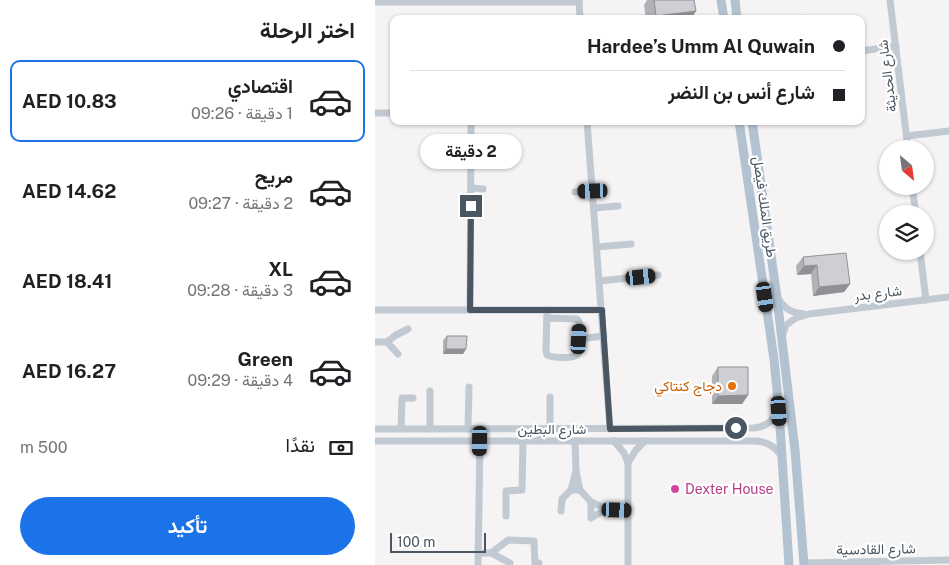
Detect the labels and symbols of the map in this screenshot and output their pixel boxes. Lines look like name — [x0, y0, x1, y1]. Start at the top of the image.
street label: شارع الحديثة — [875, 39, 902, 113]
callout: 2 دقيقة — [420, 134, 522, 168]
north arrow — [879, 140, 934, 195]
street label: طريق الملك فيصل — [749, 155, 780, 259]
car — [577, 183, 608, 199]
route end — [460, 195, 482, 217]
car — [625, 268, 656, 286]
car — [755, 281, 774, 313]
street label: شارع بدر — [852, 282, 903, 307]
car — [570, 324, 587, 354]
place label: دجاج كنتاكي — [654, 378, 722, 398]
marker: دجاج كنتاكي — [726, 380, 738, 392]
car — [770, 396, 787, 426]
route start — [725, 417, 747, 439]
street label: شارع البطين — [518, 421, 586, 440]
car — [472, 426, 487, 456]
place label: Dexter House — [685, 481, 774, 497]
marker: Dexter House — [669, 483, 681, 495]
car — [601, 502, 632, 518]
scale bar — [390, 530, 486, 553]
street label: شارع القادسية — [836, 540, 916, 561]

